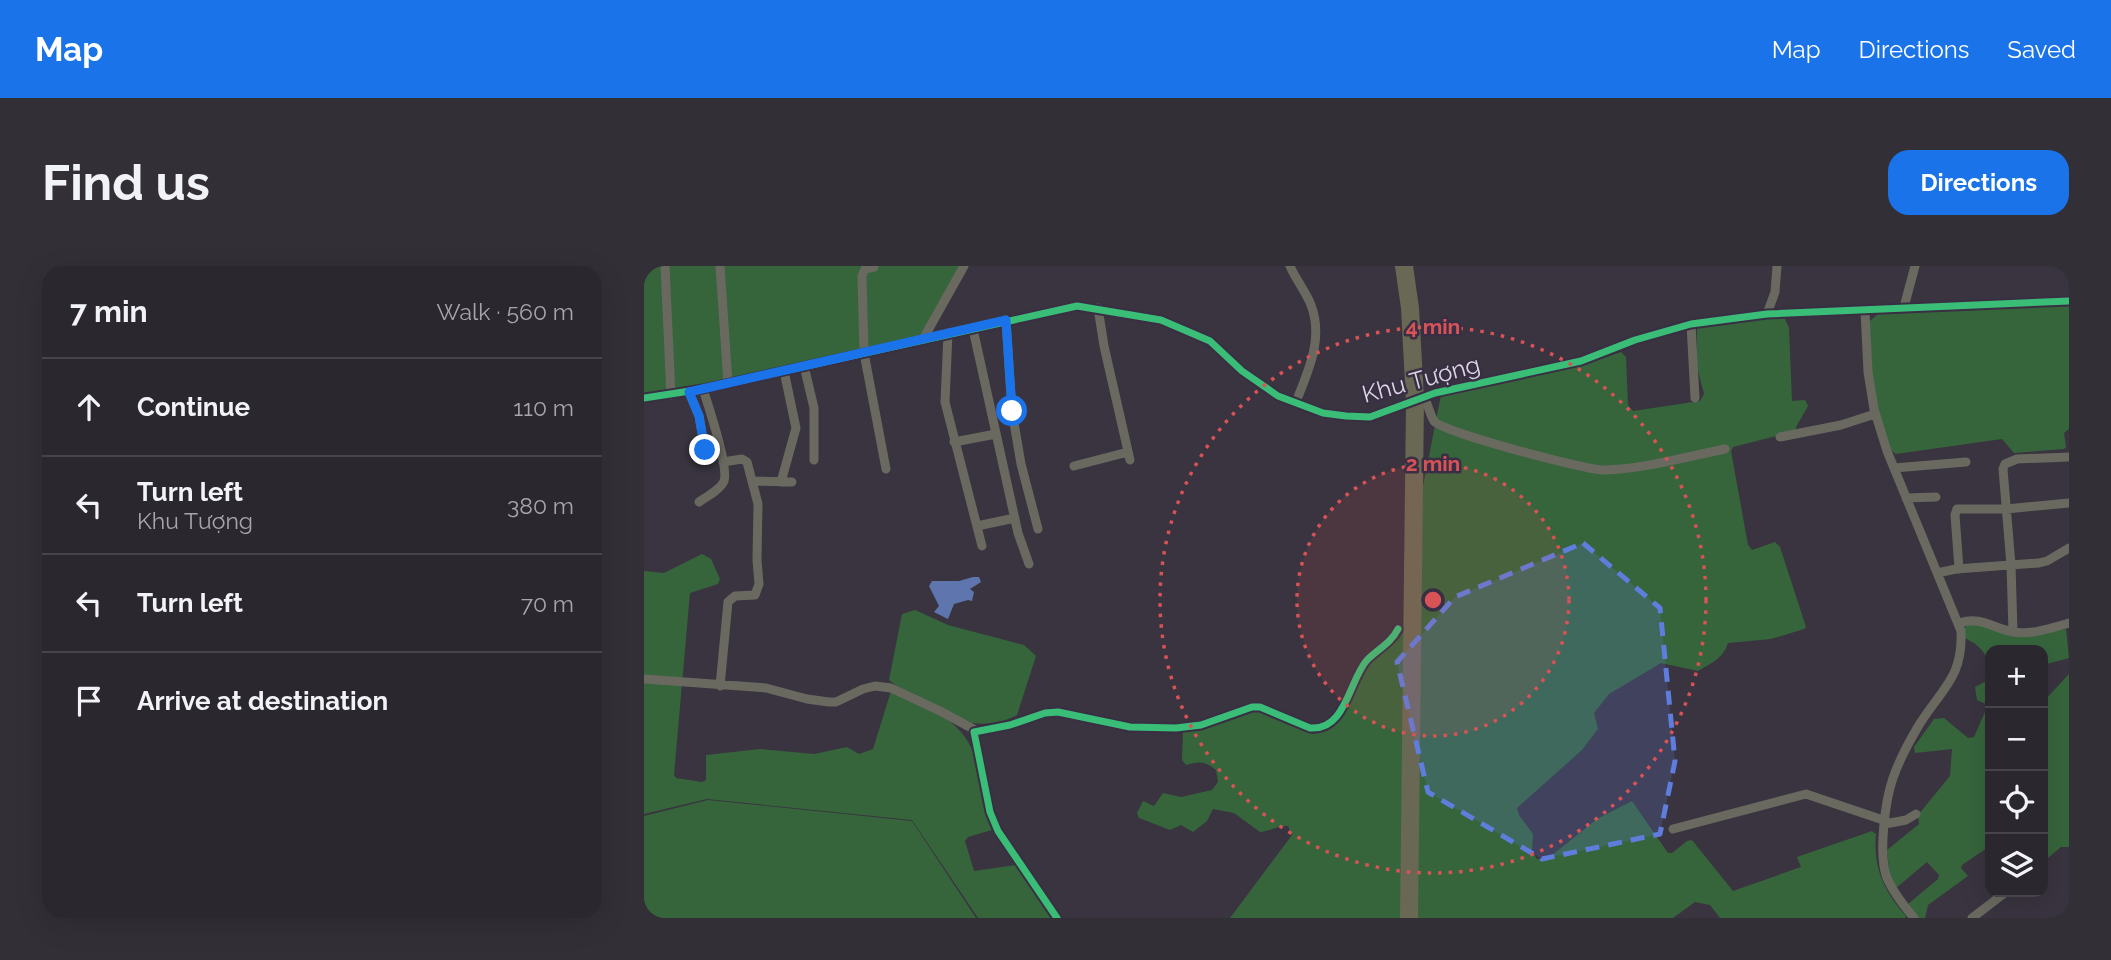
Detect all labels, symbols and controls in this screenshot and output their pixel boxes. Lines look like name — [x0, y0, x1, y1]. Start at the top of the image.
text: Map — [35, 30, 103, 69]
text: Map — [1772, 35, 1821, 64]
text: Directions — [1859, 35, 1969, 64]
text: Saved — [2007, 35, 2076, 64]
button: Directions — [1888, 150, 2069, 215]
text: Find us — [42, 154, 210, 211]
text: 7 min — [70, 294, 148, 329]
text: Walk · 560 m — [437, 298, 574, 325]
text: 4 min — [1406, 314, 1460, 339]
street label: Khu Tượng — [1359, 349, 1483, 409]
icon: ahead — [70, 388, 108, 426]
text: Continue — [137, 392, 250, 422]
text: 110 m — [513, 394, 574, 421]
route start — [996, 395, 1027, 426]
route end — [689, 434, 720, 465]
text: 2 min — [1406, 451, 1460, 476]
text: Turn left — [137, 477, 243, 507]
icon: left — [70, 486, 108, 524]
text: 380 m — [507, 492, 574, 519]
text: Khu Tượng — [137, 507, 253, 534]
icon: left — [70, 584, 108, 622]
text: Turn left — [137, 588, 243, 618]
centre of rings — [1421, 588, 1445, 612]
text: 70 m — [521, 590, 574, 617]
map controls — [1985, 645, 2048, 897]
button: + — [1985, 645, 2048, 708]
icon: arrive — [70, 682, 108, 720]
text: Arrive at destination — [137, 686, 388, 716]
button: − — [1985, 708, 2048, 771]
button: locate — [1985, 771, 2048, 834]
button: layers — [1985, 834, 2048, 897]

